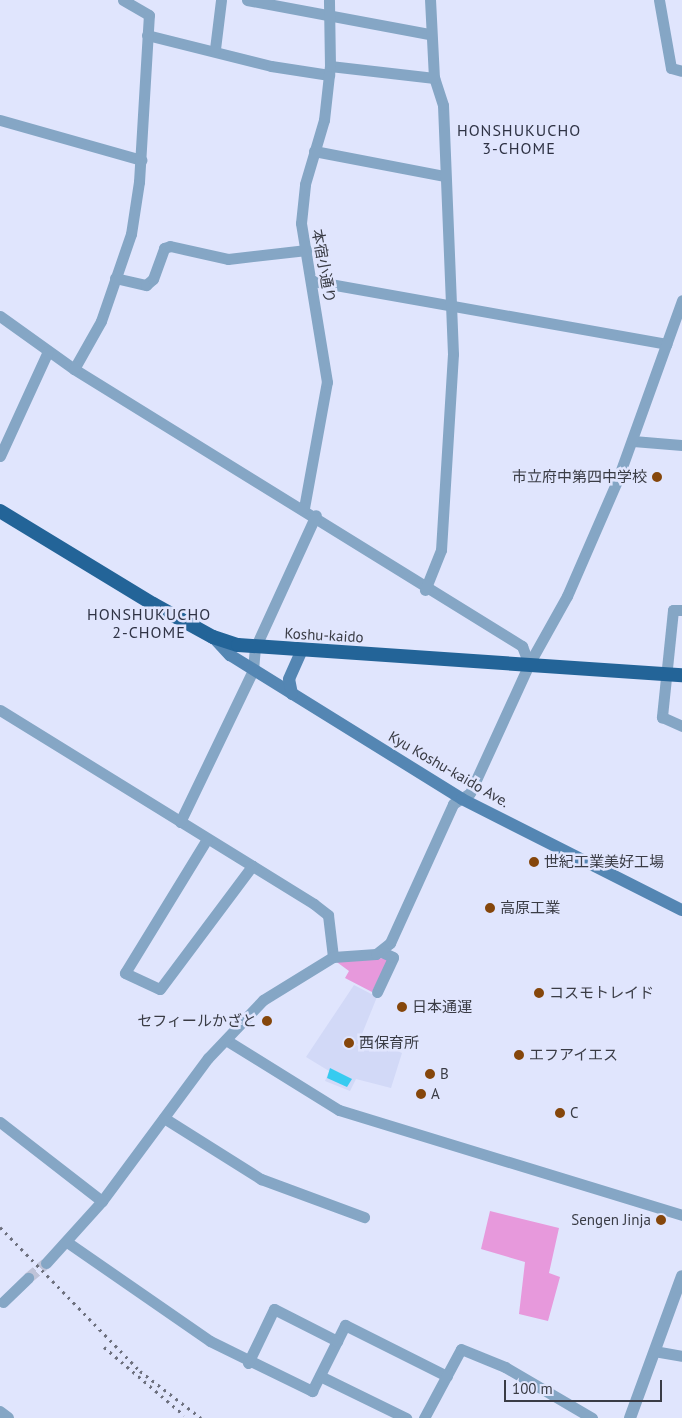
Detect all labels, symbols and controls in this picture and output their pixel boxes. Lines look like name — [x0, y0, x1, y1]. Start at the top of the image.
district label: HONSHUKUCHO 3-CHOME — [456, 120, 582, 158]
street label: 本宿小通り — [309, 228, 339, 304]
place label: 市立府中第四中学校 — [512, 468, 647, 486]
marker: 市立府中第四中学校 — [651, 471, 663, 483]
district label: HONSHUKUCHO 2-CHOME — [86, 604, 212, 642]
street label: Koshu-kaido — [284, 624, 364, 646]
street label: Kyu Koshu-kaido Ave. — [385, 727, 513, 811]
place label: 世紀工業美好工場 — [544, 853, 664, 871]
marker: 世紀工業美好工場 — [528, 856, 540, 868]
place label: 高原工業 — [500, 899, 560, 917]
marker: 高原工業 — [484, 902, 496, 914]
place label: コスモトレイド — [549, 984, 654, 1002]
marker: コスモトレイド — [533, 987, 545, 999]
place label: 日本通運 — [412, 998, 472, 1016]
marker: 日本通運 — [396, 1001, 408, 1013]
place label: セフィールかざと — [137, 1012, 257, 1030]
marker: セフィールかざと — [261, 1015, 273, 1027]
place label: 西保育所 — [359, 1034, 419, 1052]
marker: 西保育所 — [343, 1037, 355, 1049]
place label: エフアイエス — [529, 1046, 619, 1064]
marker: エフアイエス — [513, 1049, 525, 1061]
place label: B — [440, 1065, 449, 1083]
marker: B — [424, 1068, 436, 1080]
place label: A — [431, 1085, 440, 1103]
marker: A — [415, 1088, 427, 1100]
place label: C — [570, 1104, 579, 1122]
marker: C — [554, 1107, 566, 1119]
place label: Sengen Jinja — [571, 1211, 651, 1229]
marker: Sengen Jinja — [655, 1214, 667, 1226]
scale bar — [507, 1370, 664, 1402]
text: 100 m — [512, 1379, 553, 1398]

